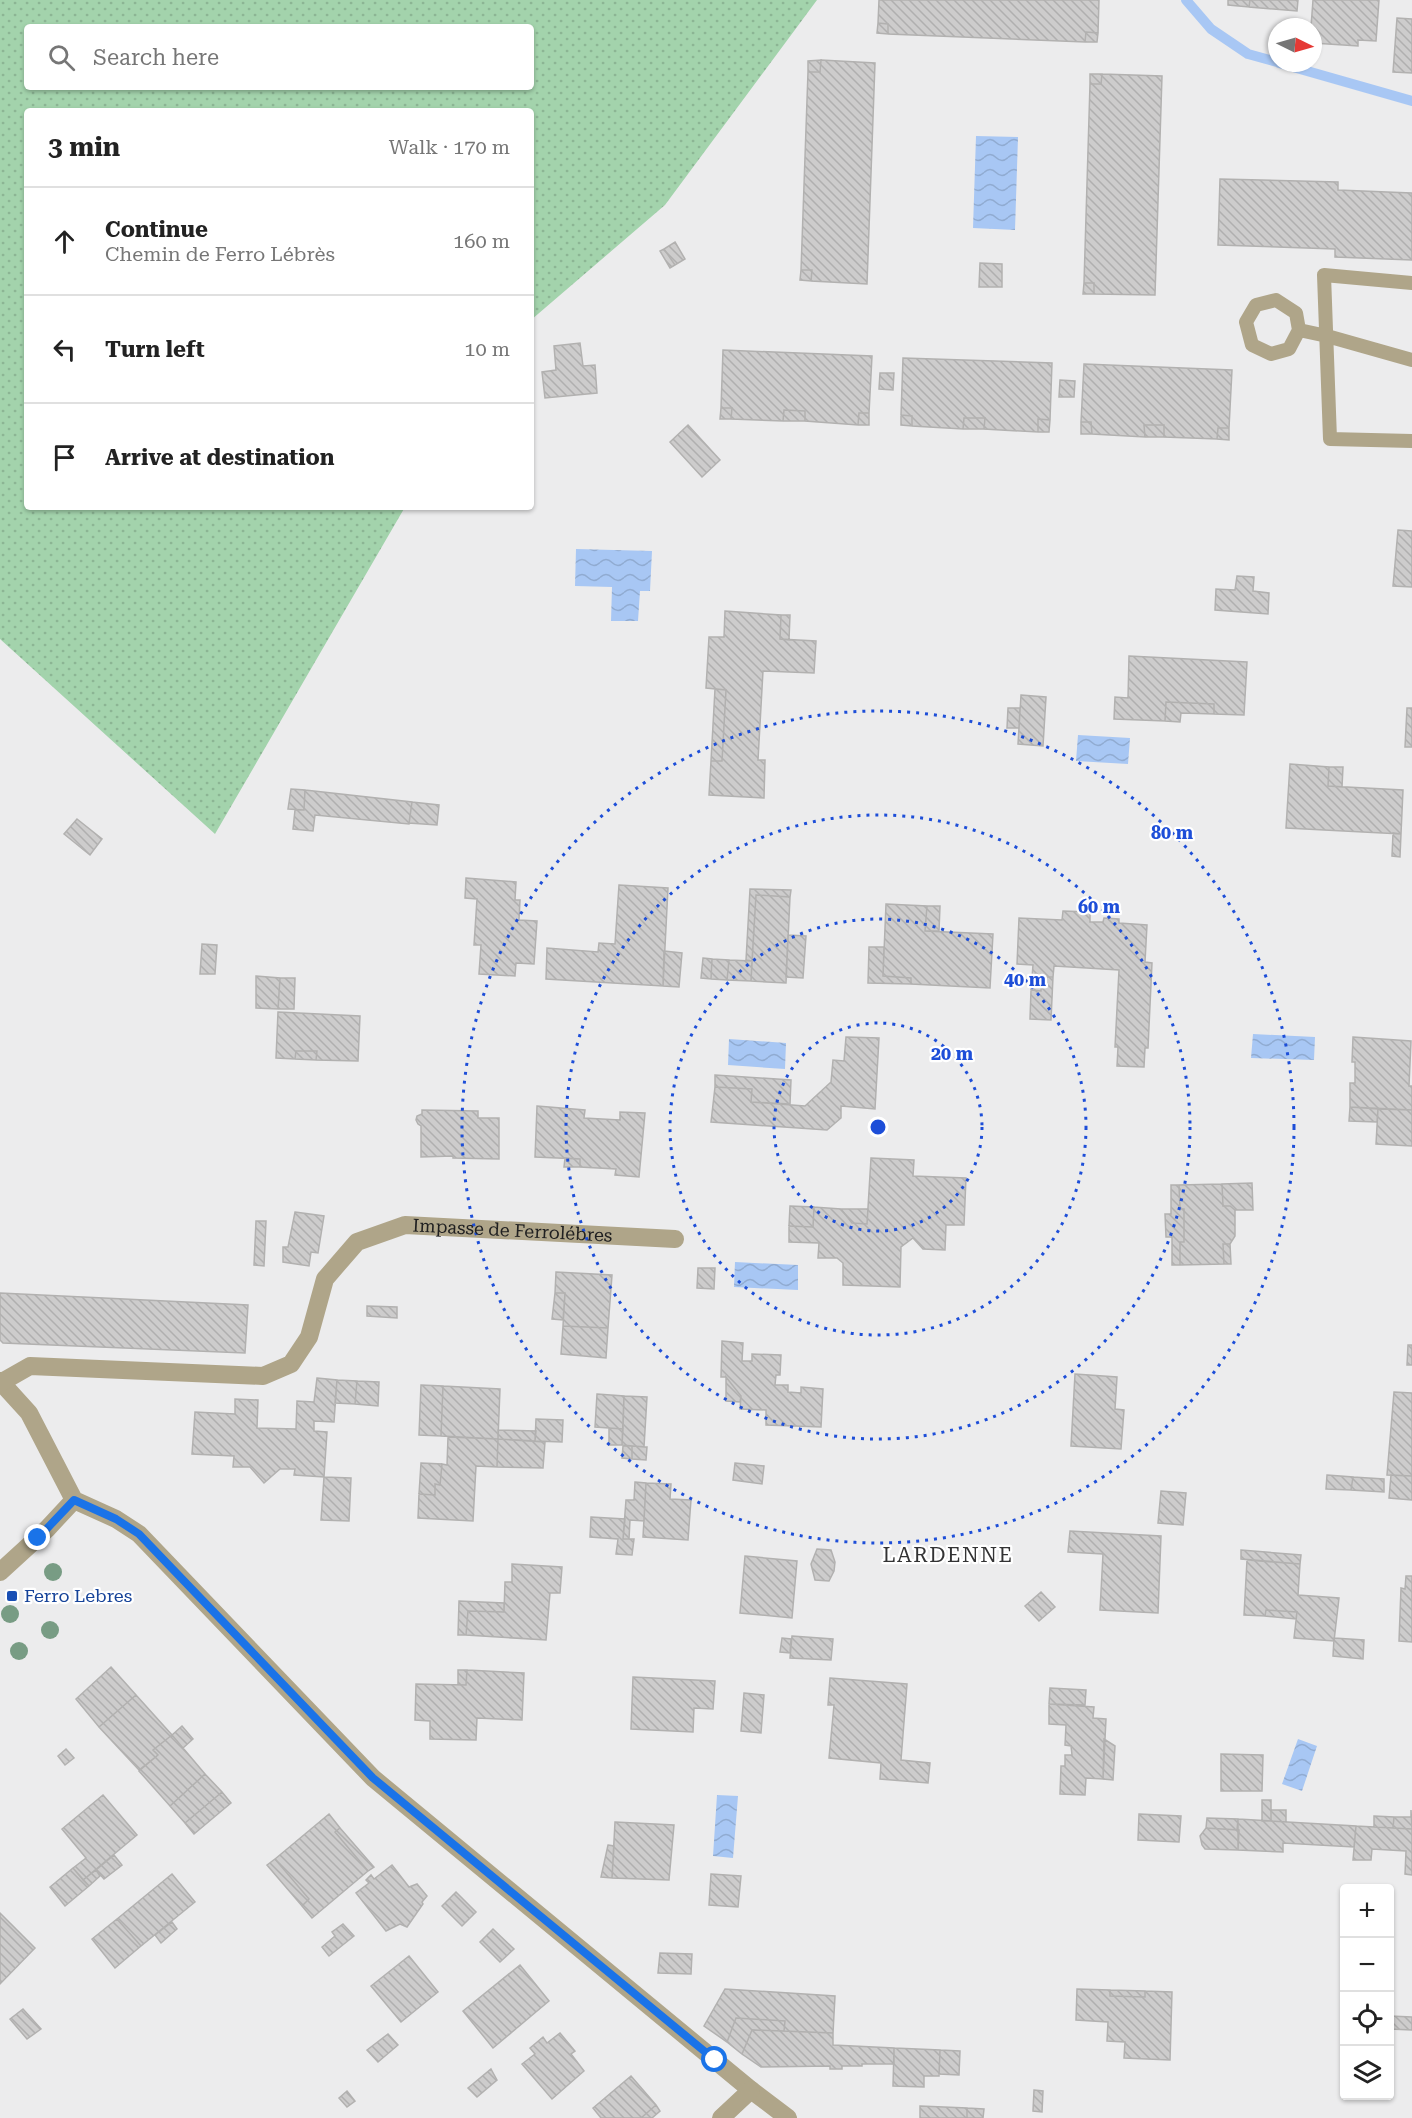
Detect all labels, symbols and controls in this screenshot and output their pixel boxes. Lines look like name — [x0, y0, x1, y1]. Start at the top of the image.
north arrow — [1268, 18, 1322, 72]
search box — [24, 24, 534, 90]
icon: search — [45, 41, 78, 74]
text: Search here — [93, 45, 219, 70]
text: 3 min — [48, 132, 120, 162]
text: Walk · 170 m — [389, 135, 510, 159]
text: Continue — [105, 217, 208, 242]
icon: ahead — [48, 225, 81, 258]
text: 160 m — [453, 229, 510, 253]
text: Chemin de Ferro Lébrès — [105, 242, 335, 266]
icon: left — [48, 333, 81, 366]
text: Turn left — [105, 337, 205, 362]
text: 10 m — [464, 337, 510, 361]
icon: arrive — [48, 441, 81, 474]
text: Arrive at destination — [105, 445, 334, 470]
text: 80 m — [1151, 822, 1194, 843]
text: 60 m — [1078, 896, 1121, 917]
text: 40 m — [1004, 969, 1047, 990]
text: 20 m — [931, 1043, 974, 1064]
centre of rings — [868, 1117, 888, 1137]
street label: Impasse de Ferrolébres — [412, 1214, 613, 1246]
route end — [24, 1524, 50, 1550]
district label: LARDENNE — [882, 1543, 1014, 1567]
place label: Ferro Lebres — [24, 1585, 132, 1606]
marker: Ferro Lebres — [5, 1589, 19, 1603]
map controls — [1340, 1884, 1394, 2100]
button: + — [1340, 1884, 1394, 1938]
button: − — [1340, 1938, 1394, 1992]
button: locate — [1340, 1992, 1394, 2046]
route start — [701, 2046, 727, 2072]
button: layers — [1340, 2046, 1394, 2100]

